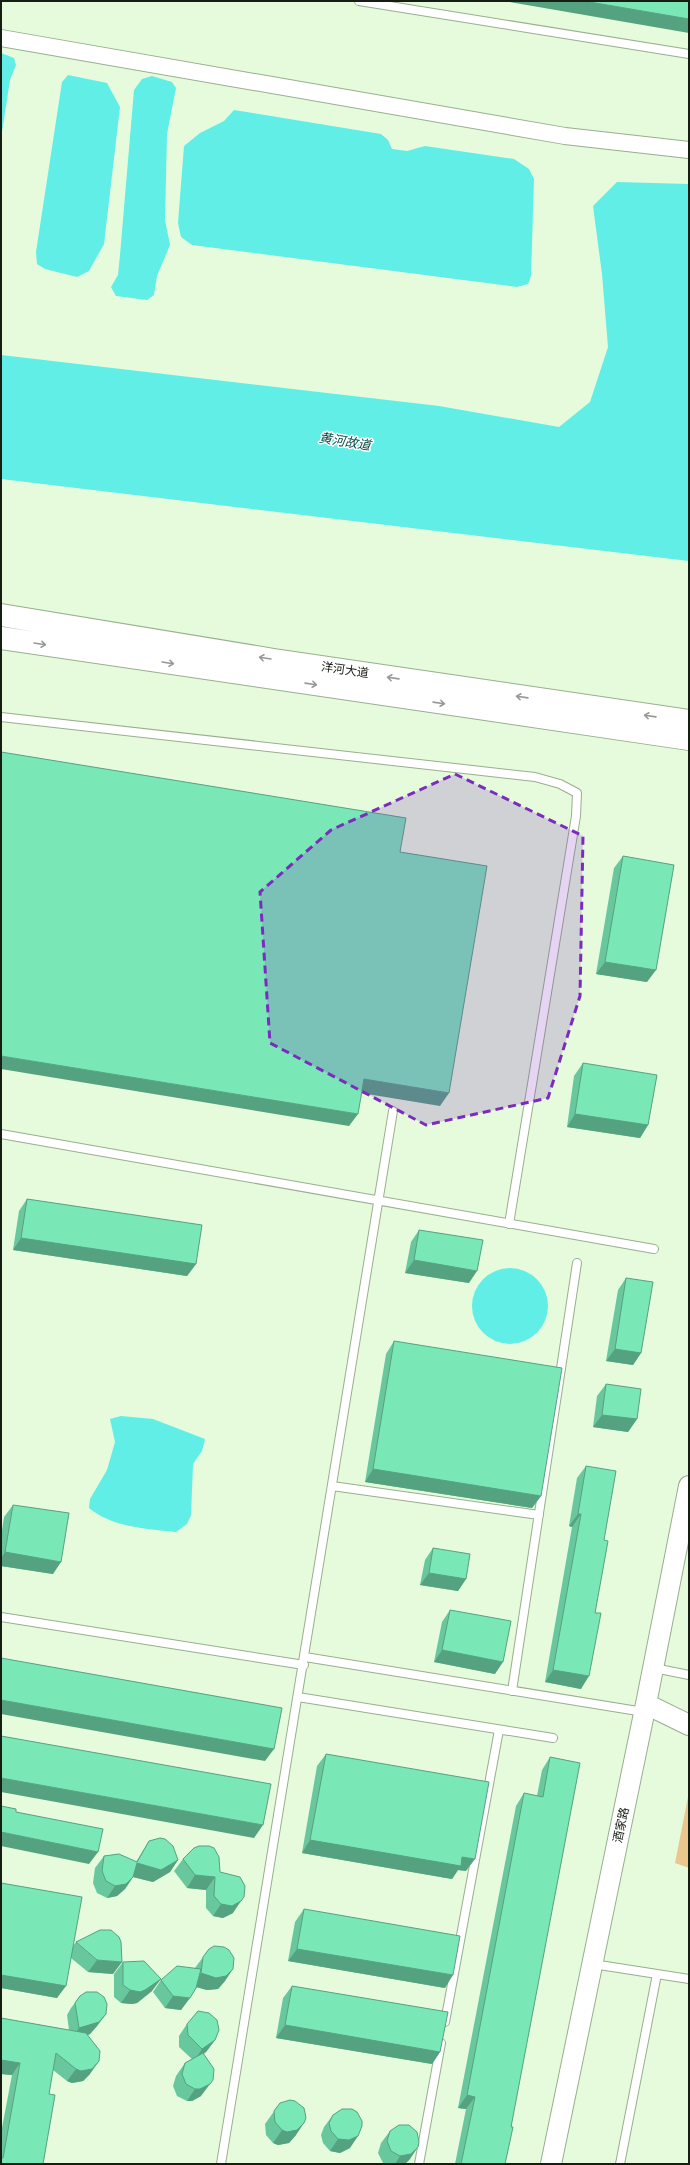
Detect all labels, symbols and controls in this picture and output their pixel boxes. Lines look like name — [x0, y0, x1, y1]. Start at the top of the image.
water label: 黄河故道 — [318, 430, 374, 453]
one-way arrow — [33, 640, 46, 648]
one-way arrow — [259, 654, 272, 662]
one-way arrow — [161, 659, 174, 667]
street label: 洋河大道 — [320, 660, 370, 680]
one-way arrow — [387, 674, 400, 682]
one-way arrow — [304, 680, 317, 688]
one-way arrow — [516, 693, 529, 701]
one-way arrow — [432, 699, 445, 707]
one-way arrow — [644, 712, 657, 720]
street label: 酒家路 — [610, 1806, 632, 1844]

